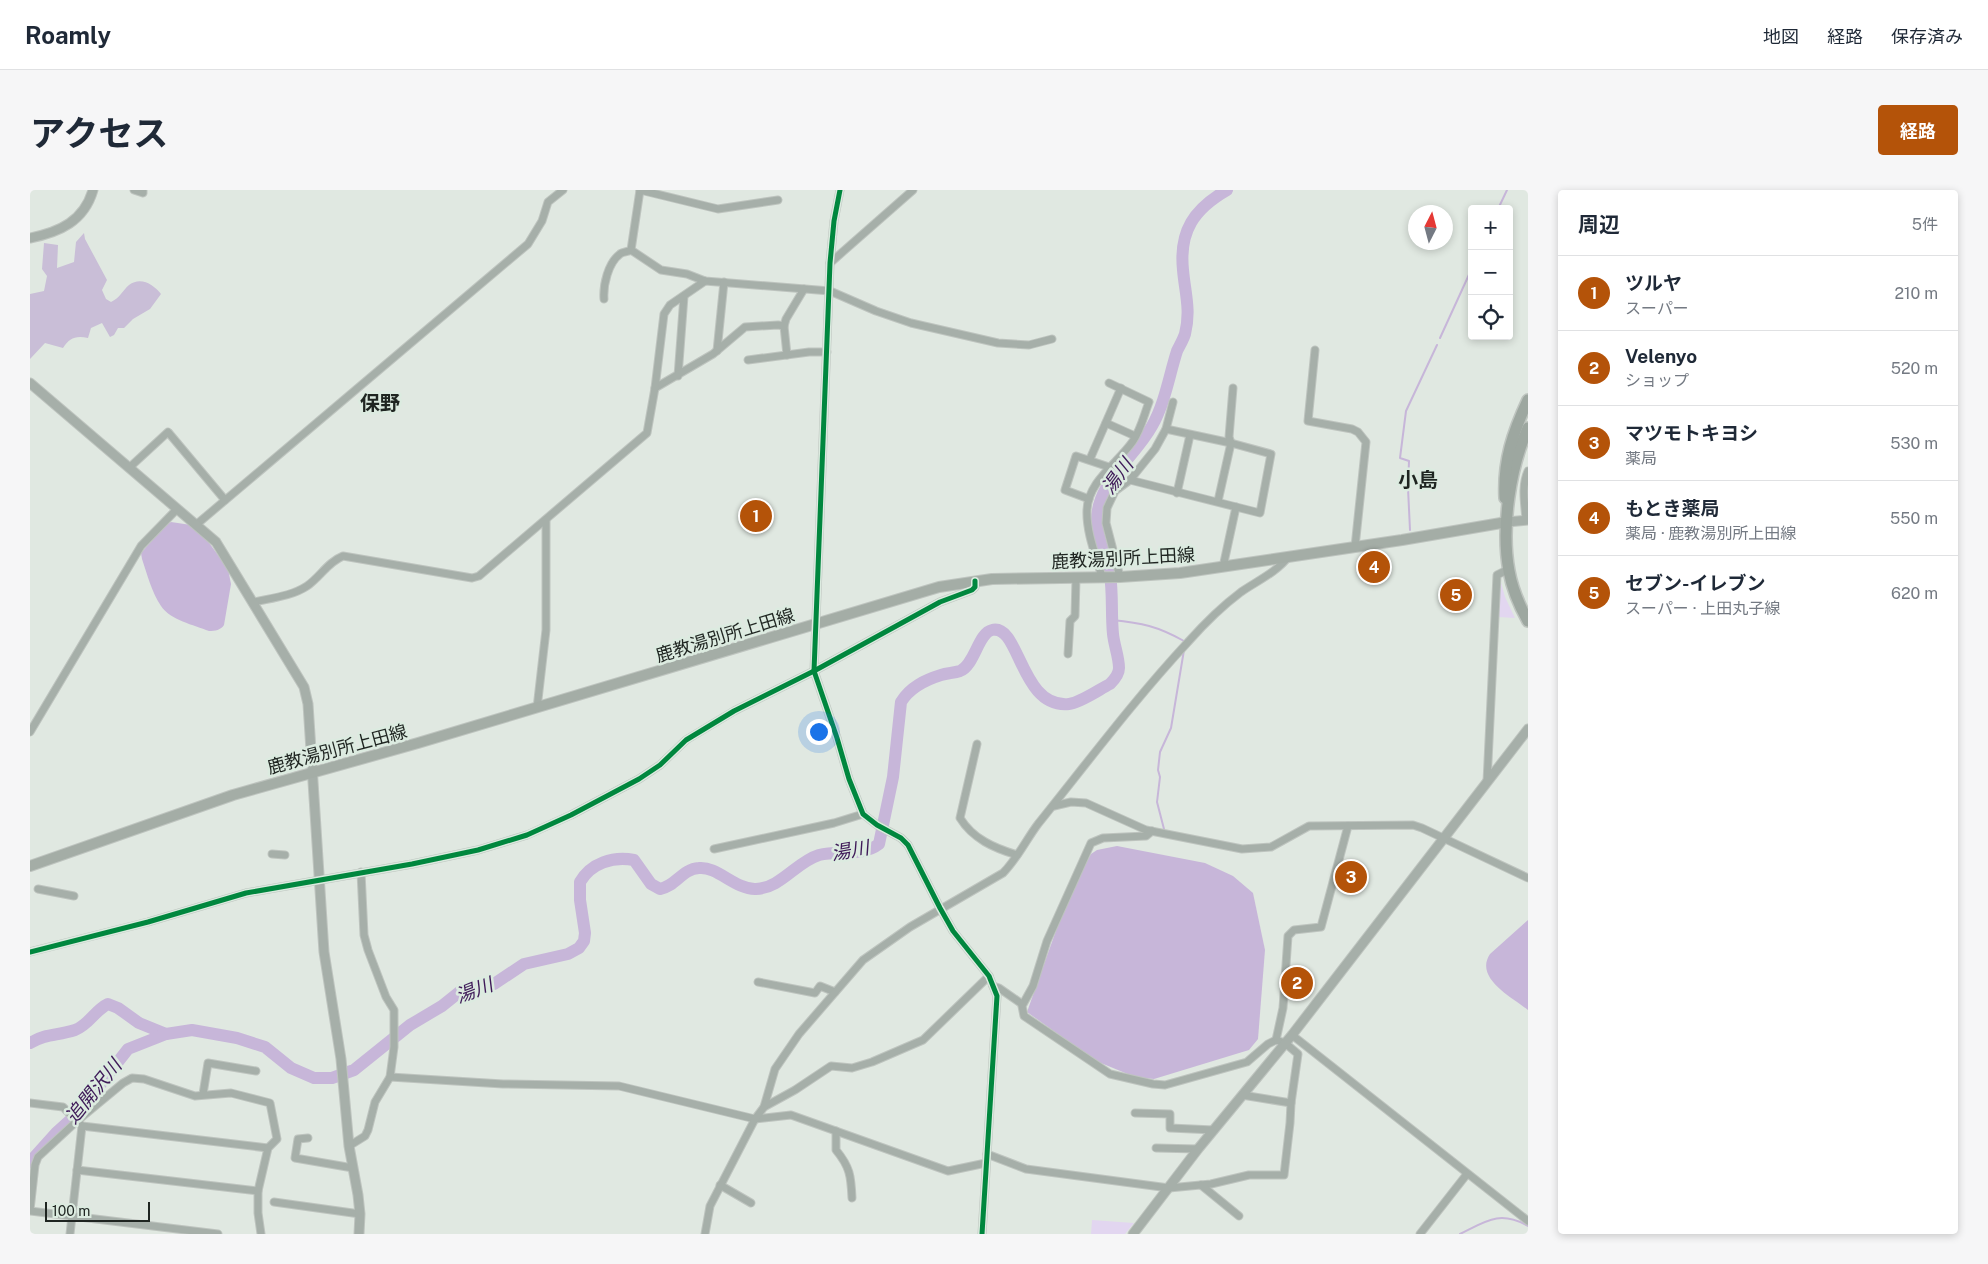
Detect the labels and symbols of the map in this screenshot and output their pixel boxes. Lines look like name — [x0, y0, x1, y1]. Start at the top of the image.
north arrow — [1408, 205, 1453, 250]
district label: 保野 — [360, 391, 400, 415]
water label: 湯川 — [1097, 453, 1138, 498]
district label: 小島 — [1398, 468, 1438, 492]
pin: 1 — [740, 497, 772, 535]
street label: 鹿教湯別所上田線 — [1051, 544, 1195, 572]
pin: 4 — [1358, 548, 1390, 586]
pin: 5 — [1440, 576, 1472, 614]
street label: 鹿教湯別所上田線 — [653, 604, 797, 666]
your location — [806, 719, 832, 745]
street label: 鹿教湯別所上田線 — [265, 720, 409, 778]
water label: 湯川 — [829, 836, 873, 864]
pin: 3 — [1335, 858, 1367, 896]
pin: 2 — [1281, 964, 1313, 1002]
water label: 湯川 — [452, 972, 498, 1007]
water label: 追開沢川 — [61, 1053, 127, 1127]
scale bar — [45, 1199, 150, 1222]

